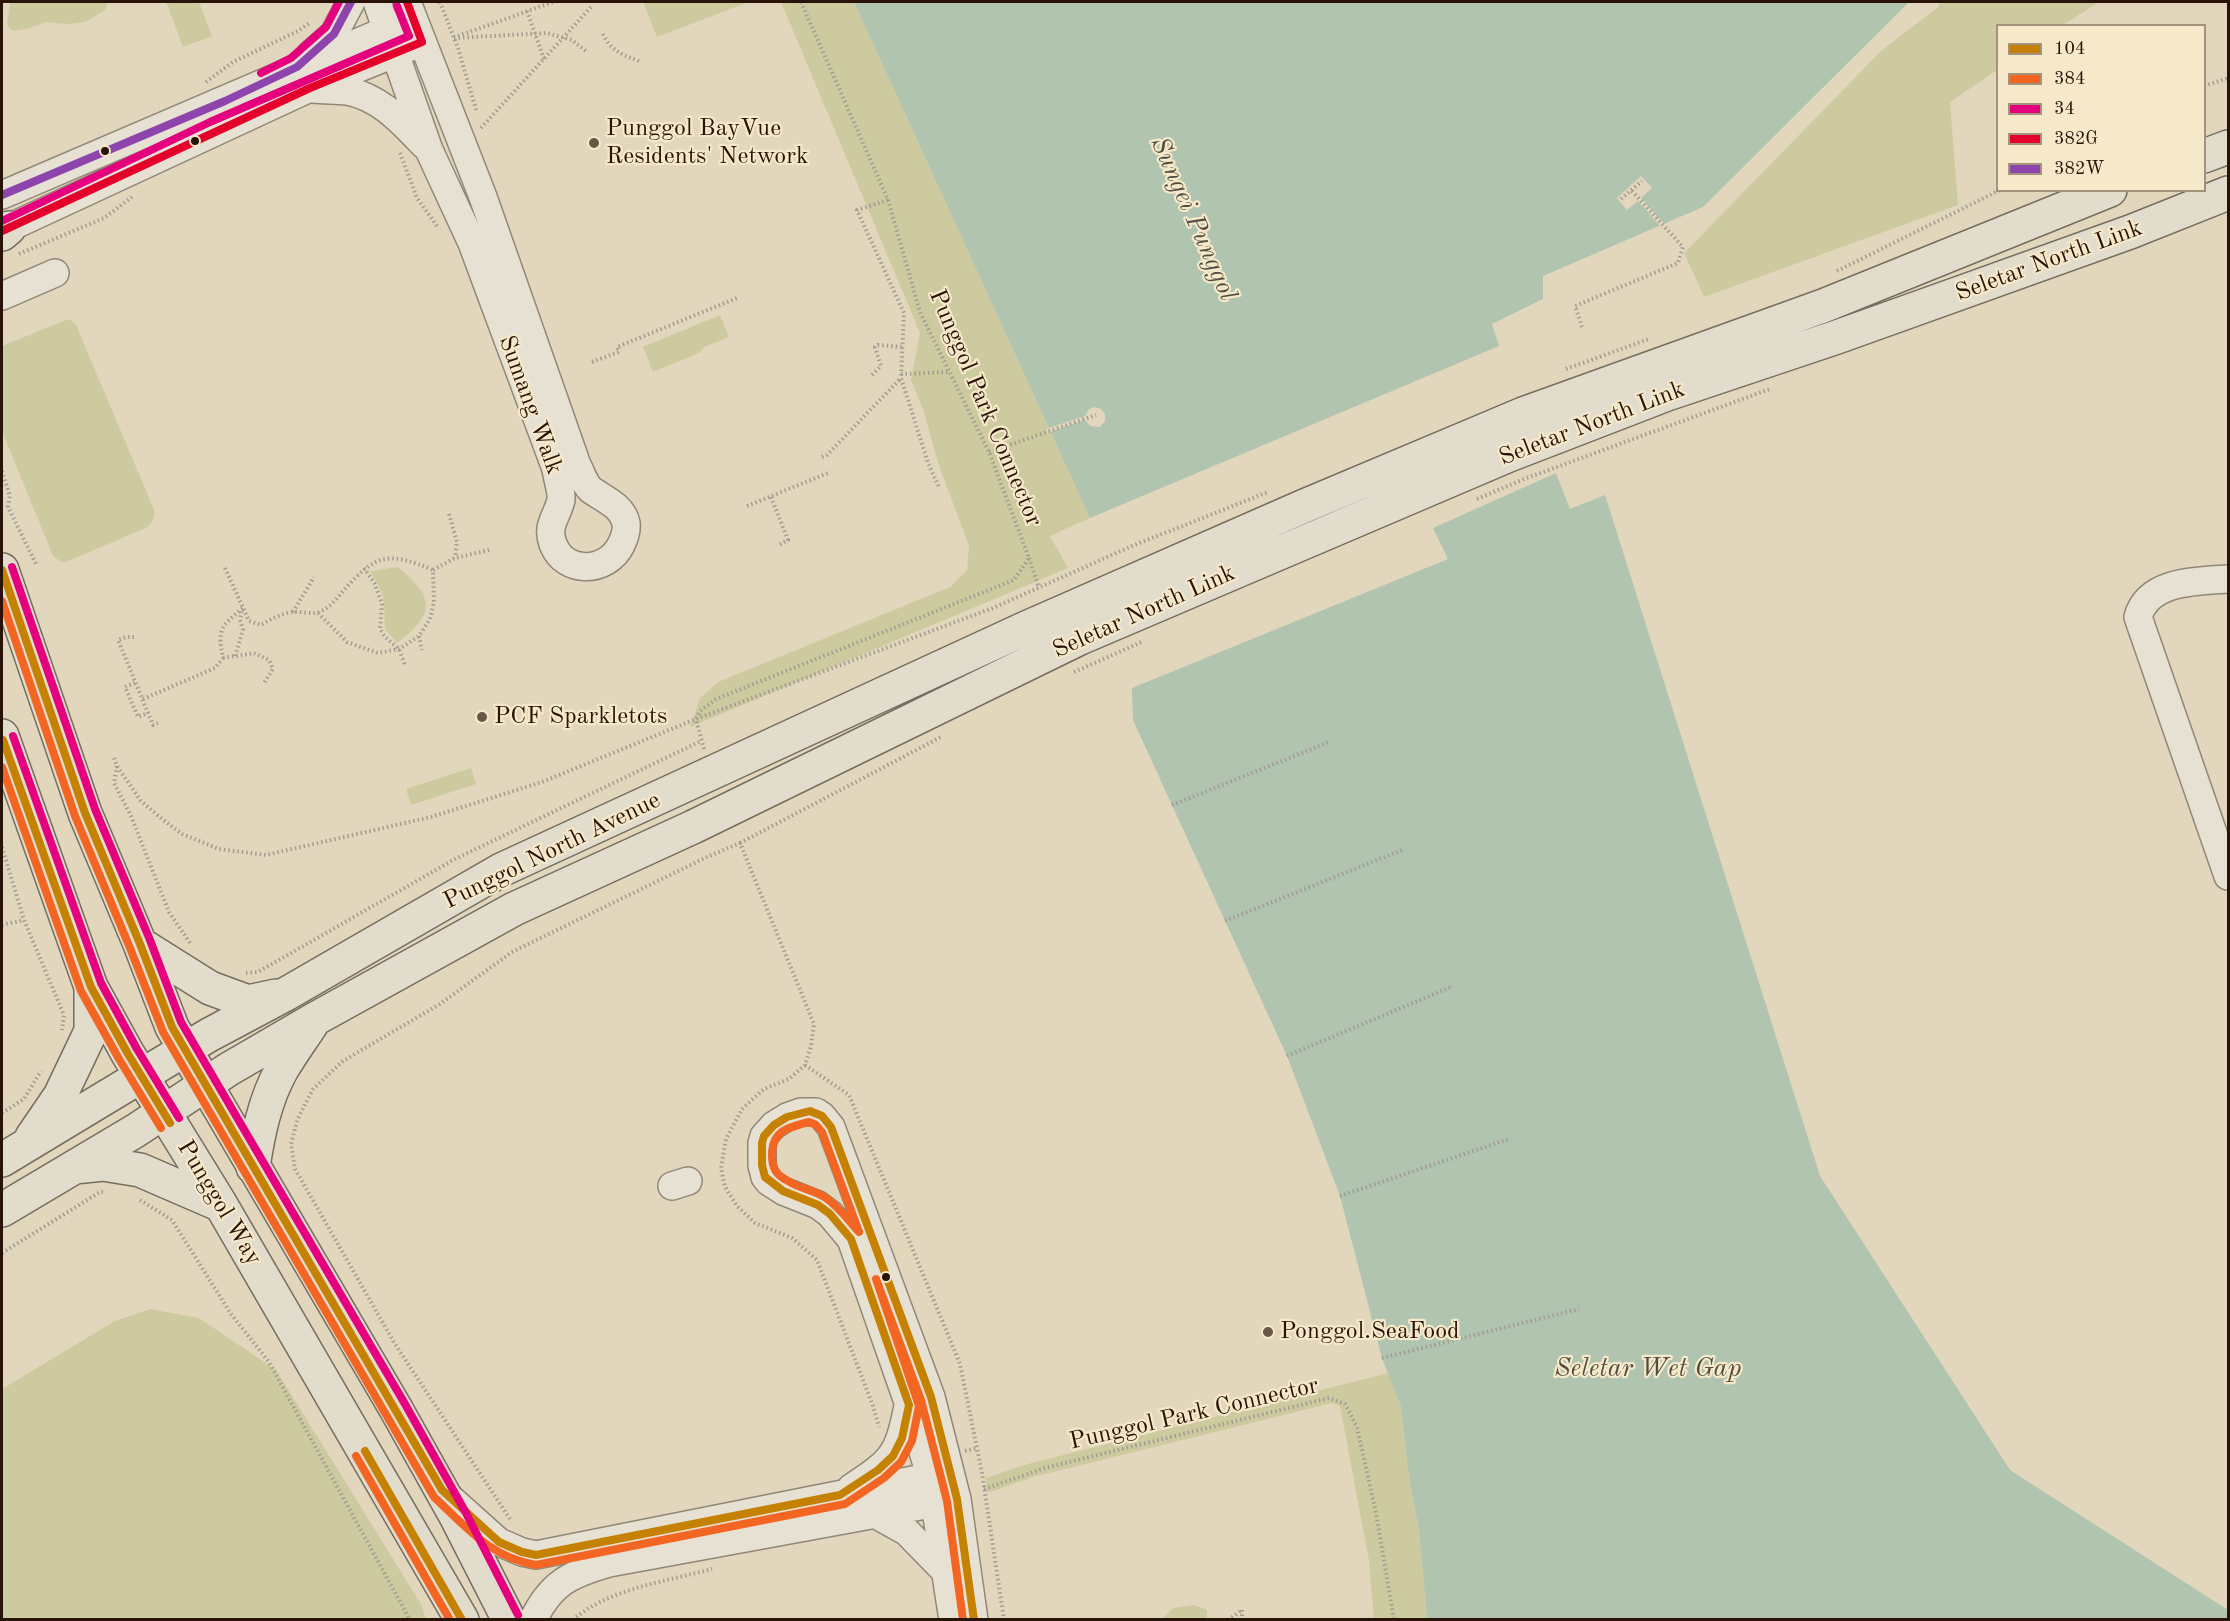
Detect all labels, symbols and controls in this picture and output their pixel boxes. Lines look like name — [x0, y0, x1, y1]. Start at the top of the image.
legend — [1996, 24, 2206, 192]
text: 104 — [2054, 40, 2085, 58]
text: 384 — [2054, 70, 2085, 88]
text: 34 — [2054, 100, 2075, 118]
place label: Punggol BayVue Residents' Network — [606, 115, 809, 171]
text: 382G — [2054, 130, 2098, 148]
water label: Sungei Punggol — [1143, 132, 1243, 306]
unlabelled marker — [189, 135, 201, 147]
marker: Punggol BayVue Residents' Network — [587, 136, 601, 150]
unlabelled marker — [99, 145, 111, 157]
text: 382W — [2054, 160, 2105, 178]
street label: Seletar North Link — [1952, 214, 2146, 308]
street label: Punggol Park Connector — [922, 285, 1048, 531]
street label: Sumang Walk — [492, 332, 568, 478]
street label: Seletar North Link — [1495, 375, 1689, 473]
street label: Seletar North Link — [1048, 559, 1240, 665]
place label: PCF Sparkletots — [494, 703, 667, 731]
marker: PCF Sparkletots — [475, 710, 489, 724]
street label: Punggol North Avenue — [439, 786, 665, 916]
street label: Punggol Way — [170, 1135, 268, 1271]
unlabelled marker — [880, 1271, 892, 1283]
place label: Ponggol.SeaFood — [1280, 1318, 1460, 1346]
marker: Ponggol.SeaFood — [1261, 1325, 1275, 1339]
water label: Seletar Wet Gap — [1554, 1353, 1742, 1385]
street label: Punggol Park Connector — [1067, 1371, 1321, 1457]

